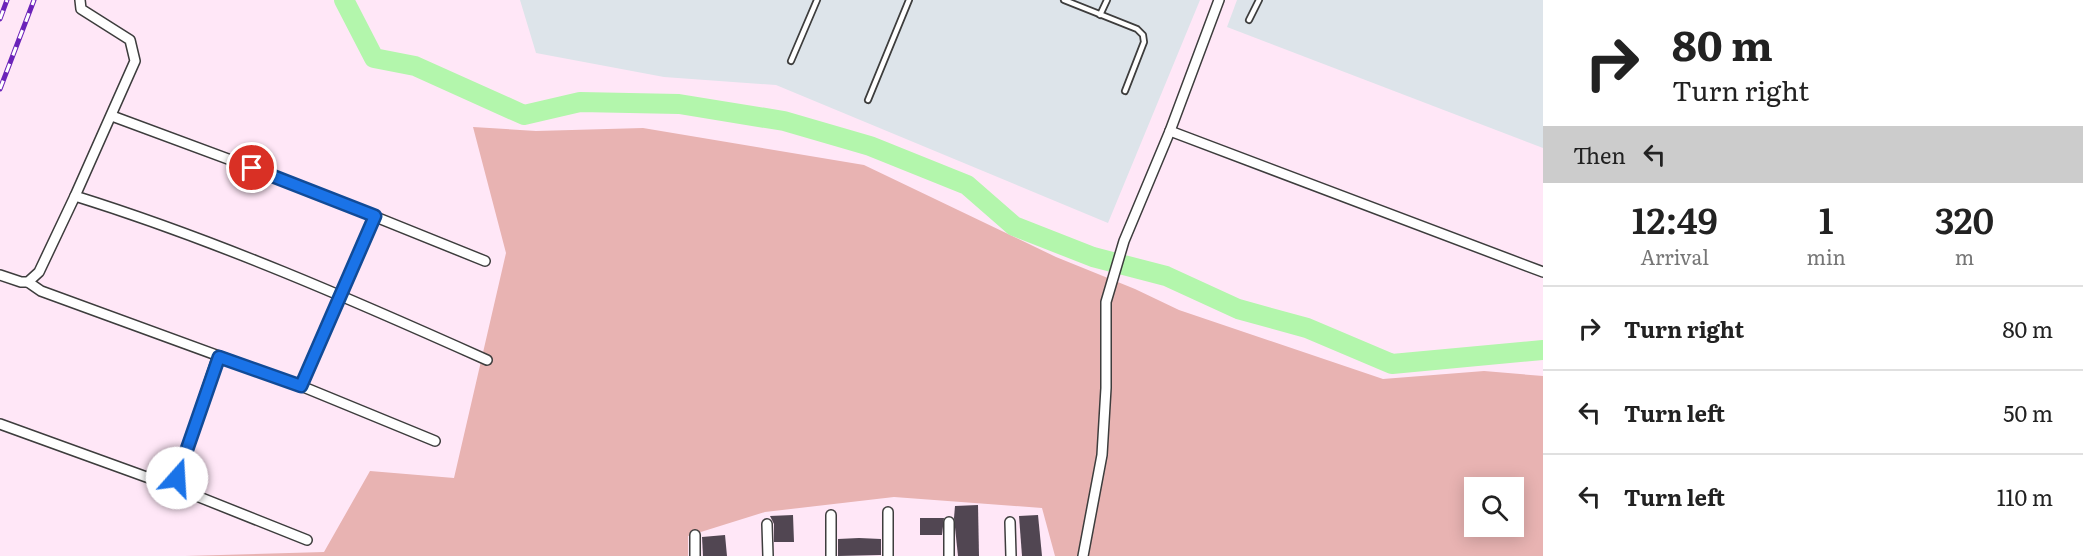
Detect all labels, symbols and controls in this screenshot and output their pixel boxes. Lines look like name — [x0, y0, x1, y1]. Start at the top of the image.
text: 80 m — [1672, 12, 1773, 74]
icon: right — [1573, 24, 1651, 102]
text: Turn right — [1672, 69, 1809, 109]
text: Then — [1573, 138, 1626, 171]
icon: left — [1638, 138, 1671, 171]
pin — [226, 142, 277, 193]
icon: arrive — [235, 151, 268, 184]
text: 12:49 — [1632, 192, 1718, 245]
text: 1 — [1819, 192, 1834, 245]
text: 320 — [1935, 192, 1994, 245]
text: Arrival — [1641, 241, 1709, 271]
text: min — [1807, 241, 1846, 271]
text: m — [1955, 241, 1974, 271]
icon: right — [1573, 312, 1606, 345]
text: Turn right — [1624, 312, 1744, 345]
text: 80 m — [2002, 312, 2053, 345]
icon: left — [1573, 396, 1606, 429]
text: Turn left — [1624, 396, 1725, 429]
text: 50 m — [2003, 396, 2053, 429]
position arrow — [145, 446, 209, 510]
map controls — [1464, 477, 1524, 537]
button: search — [1464, 477, 1524, 537]
icon: left — [1573, 480, 1606, 513]
text: Turn left — [1624, 480, 1725, 513]
text: 110 m — [1997, 480, 2053, 513]

